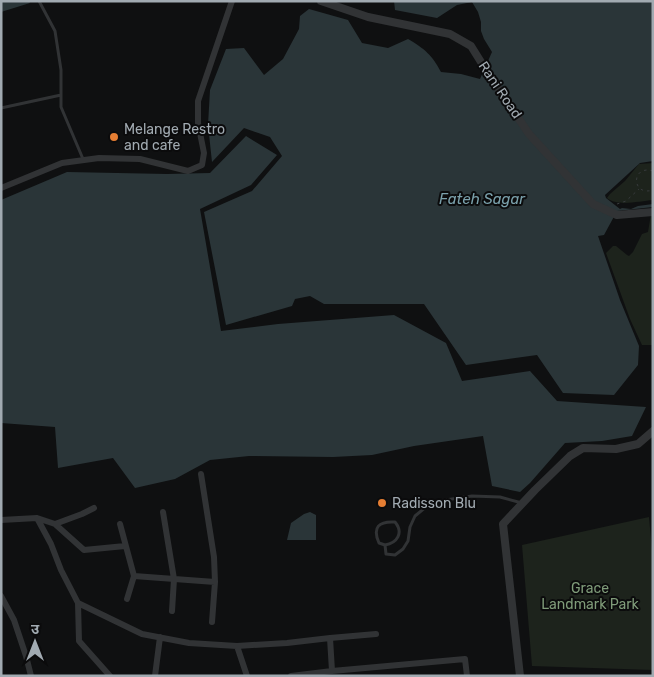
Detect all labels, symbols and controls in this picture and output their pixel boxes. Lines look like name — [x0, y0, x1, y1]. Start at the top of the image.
street label: Rani Road — [475, 58, 525, 122]
place label: Melange Restro and cafe — [124, 121, 225, 154]
marker: Melange Restro and cafe — [108, 131, 120, 143]
water label: Fateh Sagar — [439, 190, 526, 208]
place label: Radisson Blu — [392, 495, 476, 512]
marker: Radisson Blu — [376, 497, 388, 509]
park label: Grace Landmark Park — [541, 580, 640, 613]
north arrow — [10, 617, 60, 667]
text: उ — [31, 621, 40, 638]

